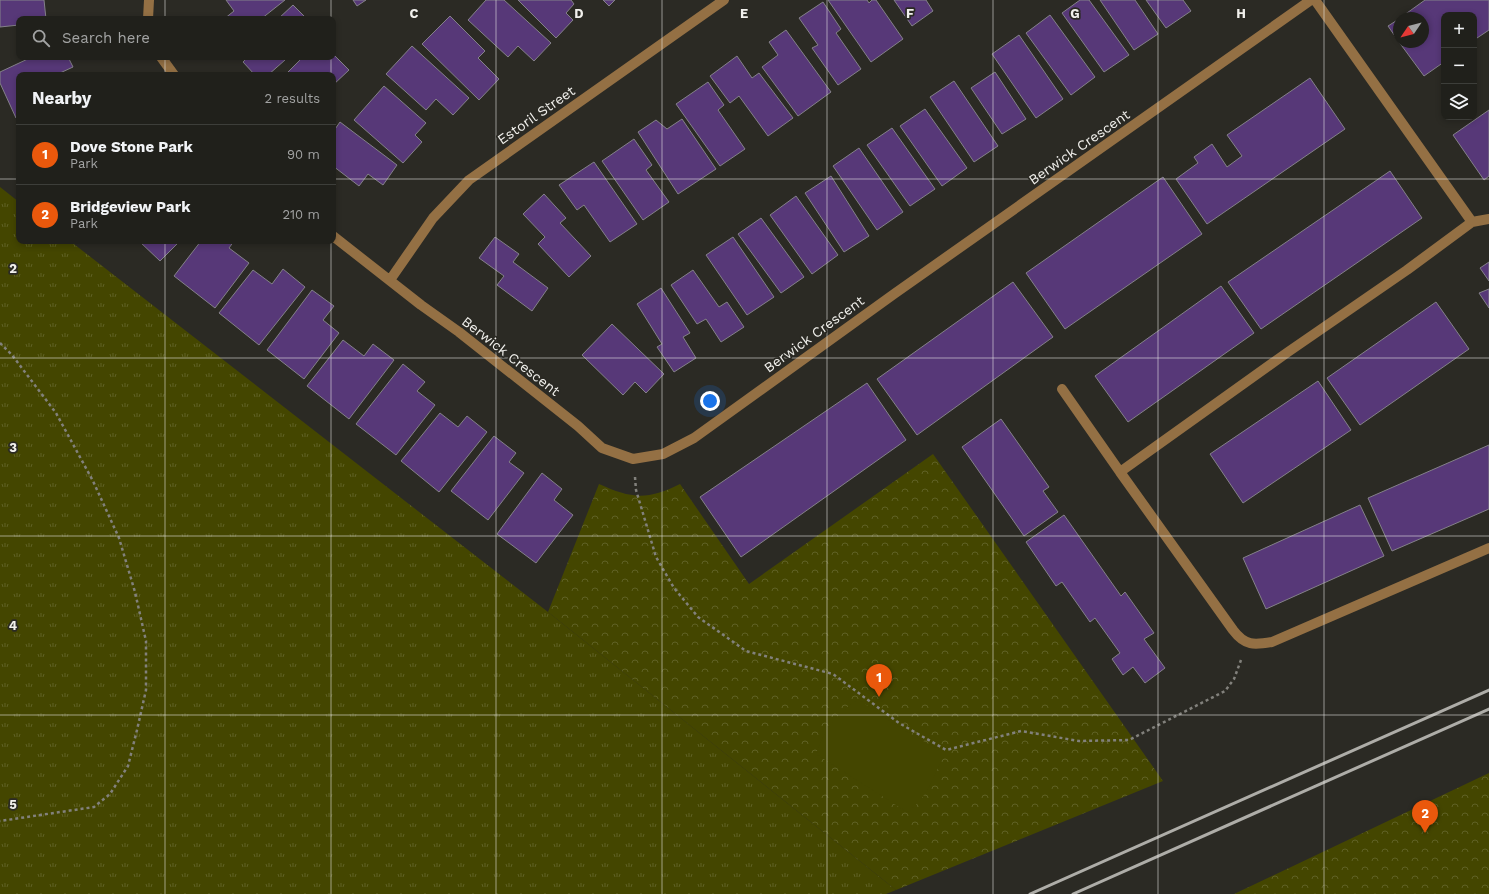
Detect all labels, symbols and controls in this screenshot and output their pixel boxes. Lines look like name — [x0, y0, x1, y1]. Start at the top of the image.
text: C — [410, 6, 419, 21]
text: D — [574, 6, 584, 21]
text: E — [740, 6, 748, 21]
text: F — [906, 6, 914, 21]
text: G — [1070, 6, 1080, 21]
text: H — [1236, 6, 1246, 21]
north arrow — [1393, 12, 1429, 48]
map controls — [1441, 12, 1477, 120]
button: + — [1441, 12, 1477, 48]
search box — [16, 16, 336, 60]
icon: search — [30, 27, 52, 49]
text: Search here — [62, 29, 150, 47]
button: − — [1441, 48, 1477, 84]
street label: Estoril Street — [494, 82, 578, 148]
button: layers — [1441, 84, 1477, 120]
text: Nearby — [32, 88, 91, 108]
text: 2 results — [265, 91, 320, 106]
street label: Berwick Crescent — [1025, 106, 1133, 188]
text: Dove Stone Park — [70, 138, 193, 156]
text: 1 — [42, 147, 48, 162]
text: 90 m — [287, 147, 320, 162]
text: Park — [70, 156, 98, 171]
text: Bridgeview Park — [70, 198, 191, 216]
text: 2 — [41, 207, 49, 222]
text: 210 m — [282, 207, 320, 222]
text: Park — [70, 216, 98, 231]
text: 2 — [9, 261, 17, 276]
street label: Berwick Crescent — [761, 292, 867, 376]
street label: Berwick Crescent — [459, 313, 563, 399]
your location — [700, 391, 720, 411]
text: 3 — [9, 440, 17, 455]
text: 4 — [9, 618, 18, 633]
pin: 1 — [866, 664, 892, 697]
text: 5 — [9, 797, 17, 812]
pin: 2 — [1412, 800, 1438, 833]

